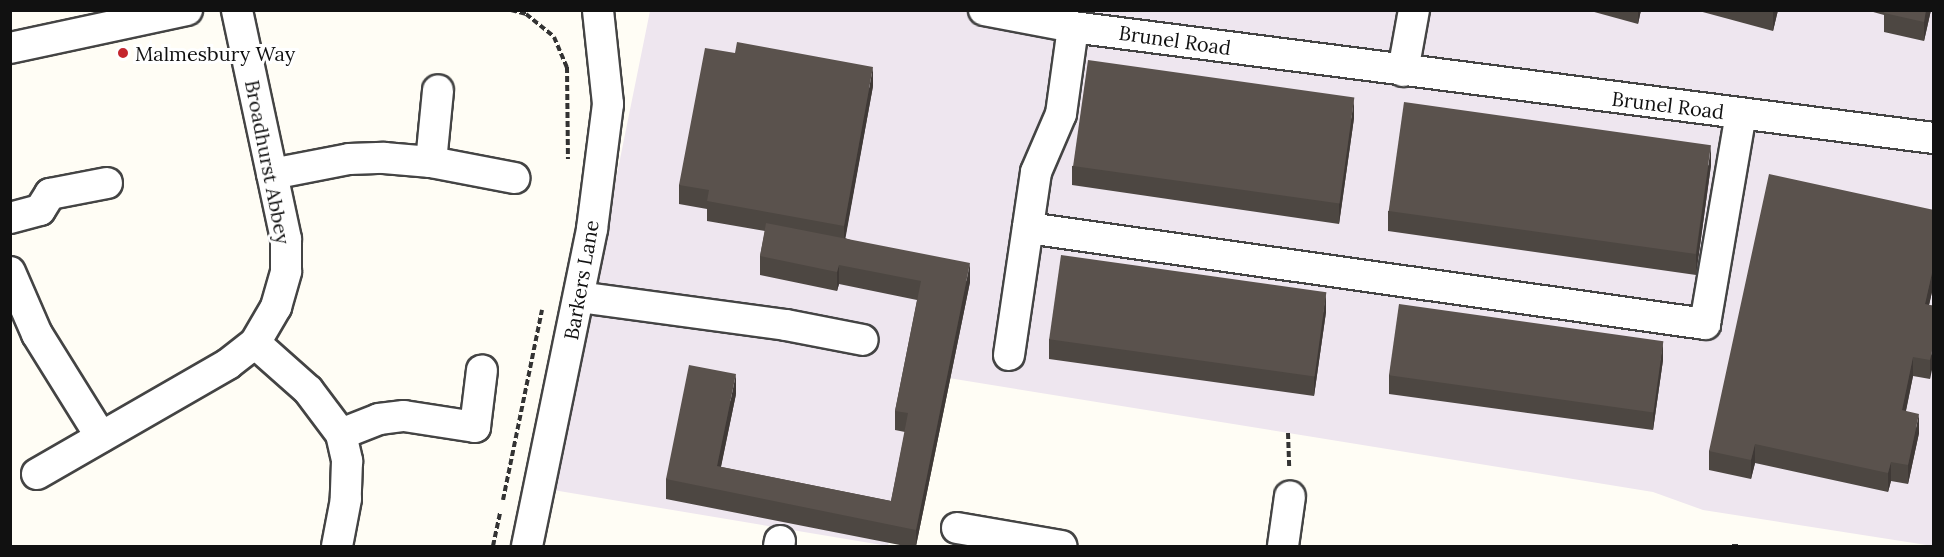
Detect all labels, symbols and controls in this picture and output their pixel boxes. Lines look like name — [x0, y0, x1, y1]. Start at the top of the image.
street label: Brunel Road — [1117, 20, 1233, 60]
place label: Malmesbury Way — [135, 41, 295, 65]
marker: Malmesbury Way — [116, 46, 130, 60]
street label: Broadhurst Abbey — [240, 78, 296, 246]
street label: Brunel Road — [1610, 86, 1726, 124]
street label: Barkers Lane — [559, 218, 603, 342]

